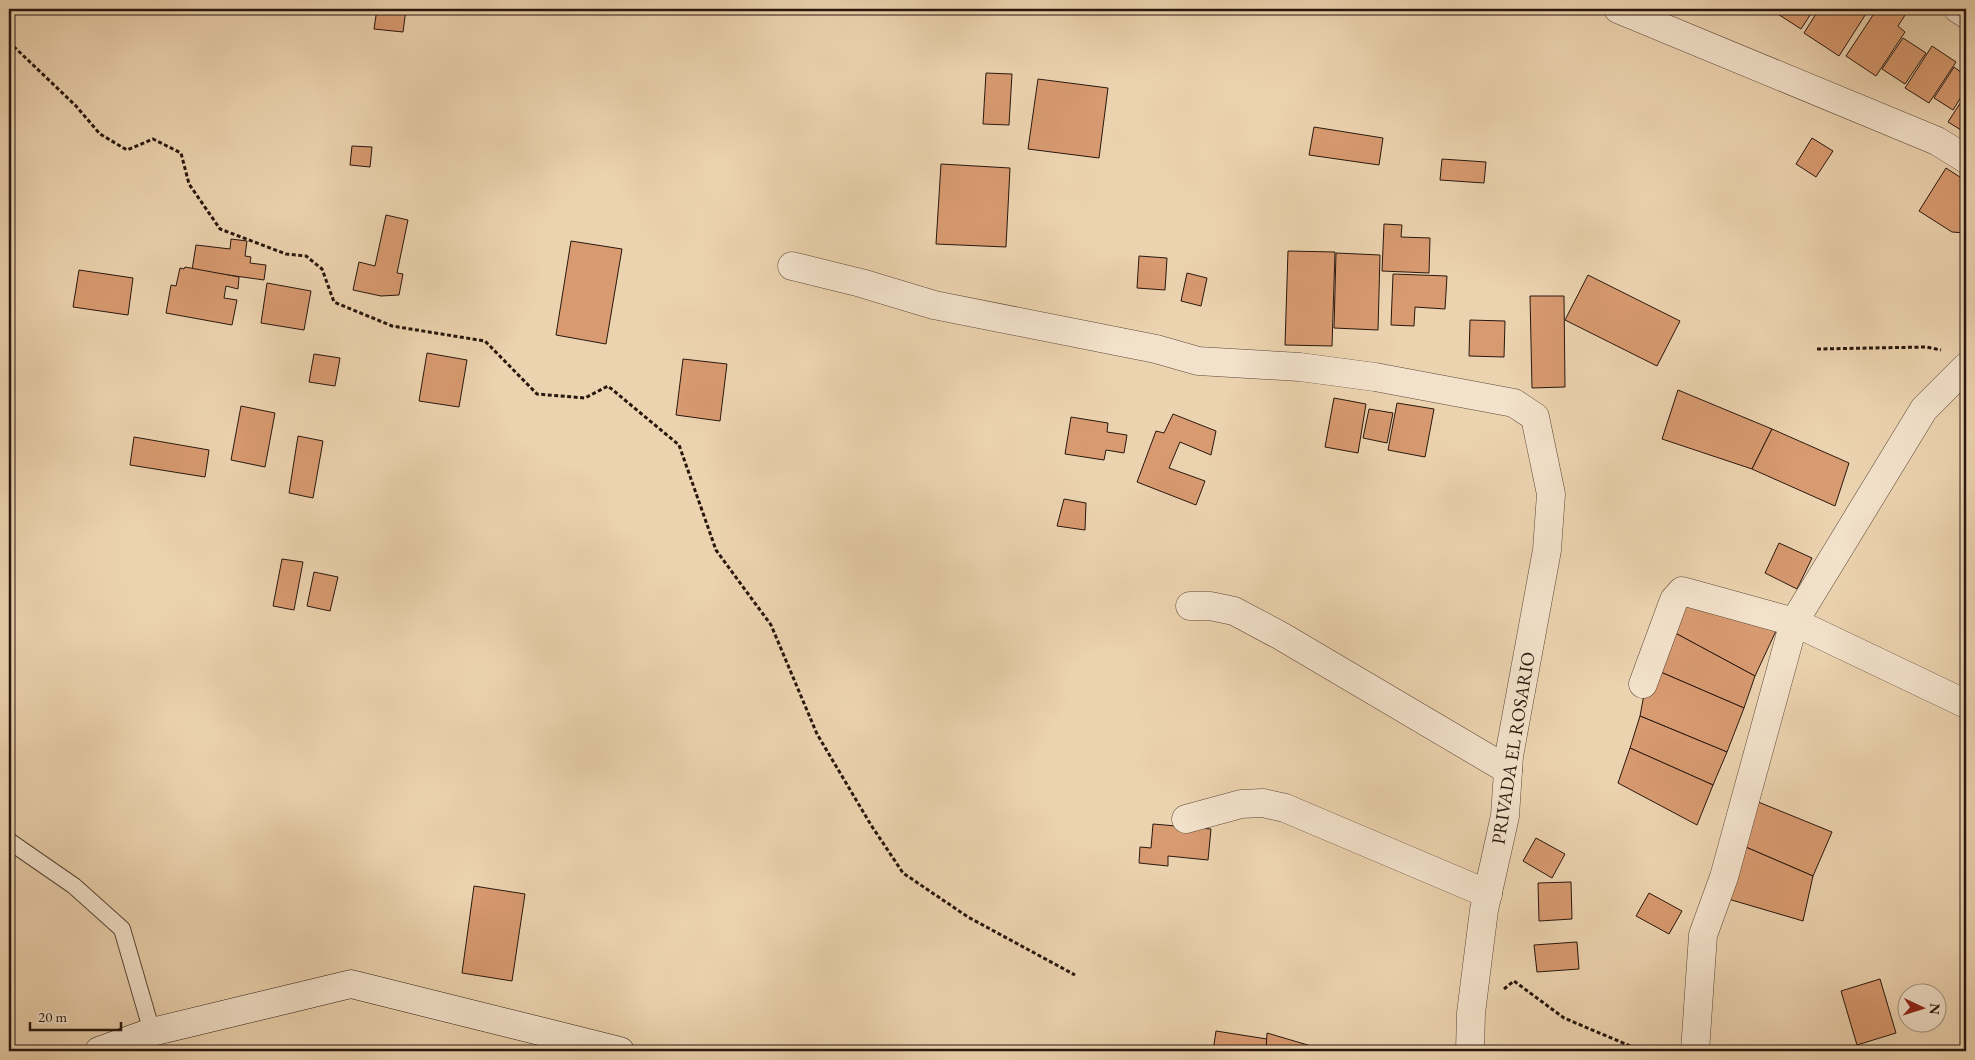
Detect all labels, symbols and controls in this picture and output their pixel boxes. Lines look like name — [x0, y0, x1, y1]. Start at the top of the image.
street label: PRIVADA EL ROSARIO — [1485, 650, 1541, 846]
north arrow — [1898, 982, 1948, 1032]
scale bar — [30, 1000, 121, 1032]
text: N — [1926, 1003, 1944, 1016]
text: 20 m — [38, 1007, 67, 1026]

